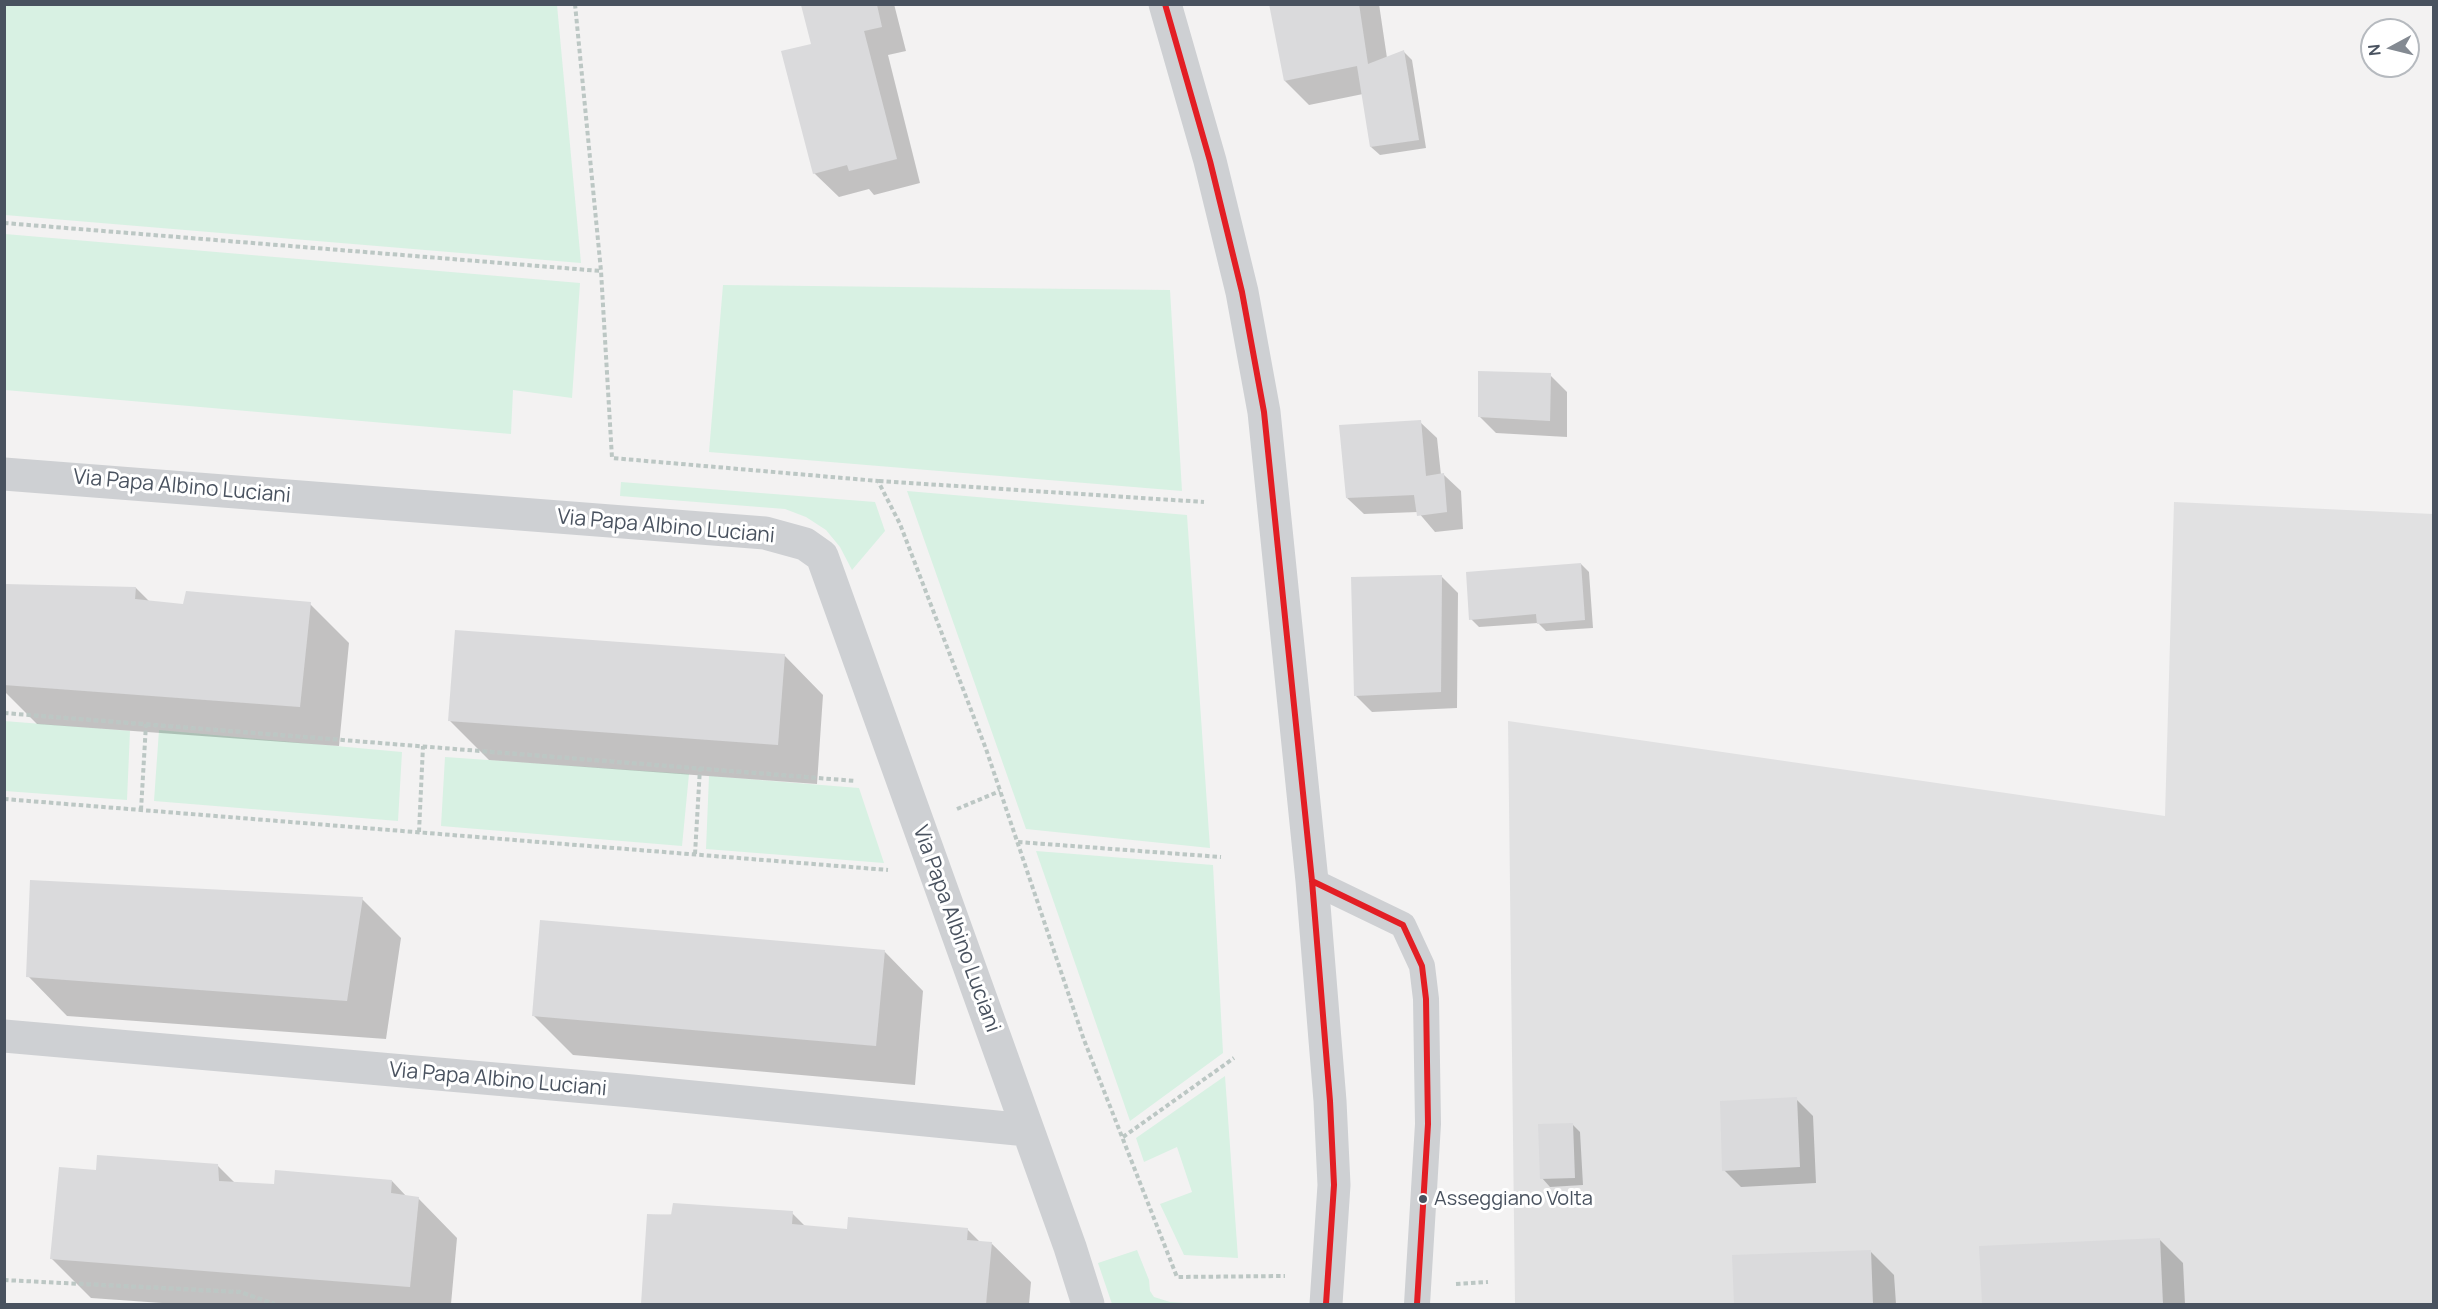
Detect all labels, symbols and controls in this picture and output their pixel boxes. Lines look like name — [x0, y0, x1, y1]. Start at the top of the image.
north arrow — [2360, 18, 2420, 78]
text: N — [2363, 43, 2386, 57]
street label: Via Papa Albino Luciani — [72, 465, 292, 509]
street label: Via Papa Albino Luciani — [556, 505, 776, 549]
street label: Via Papa Albino Luciani — [907, 822, 1005, 1036]
street label: Via Papa Albino Luciani — [388, 1058, 608, 1102]
place label: Asseggiano Volta — [1434, 1187, 1593, 1211]
marker: Asseggiano Volta — [1417, 1193, 1429, 1205]

